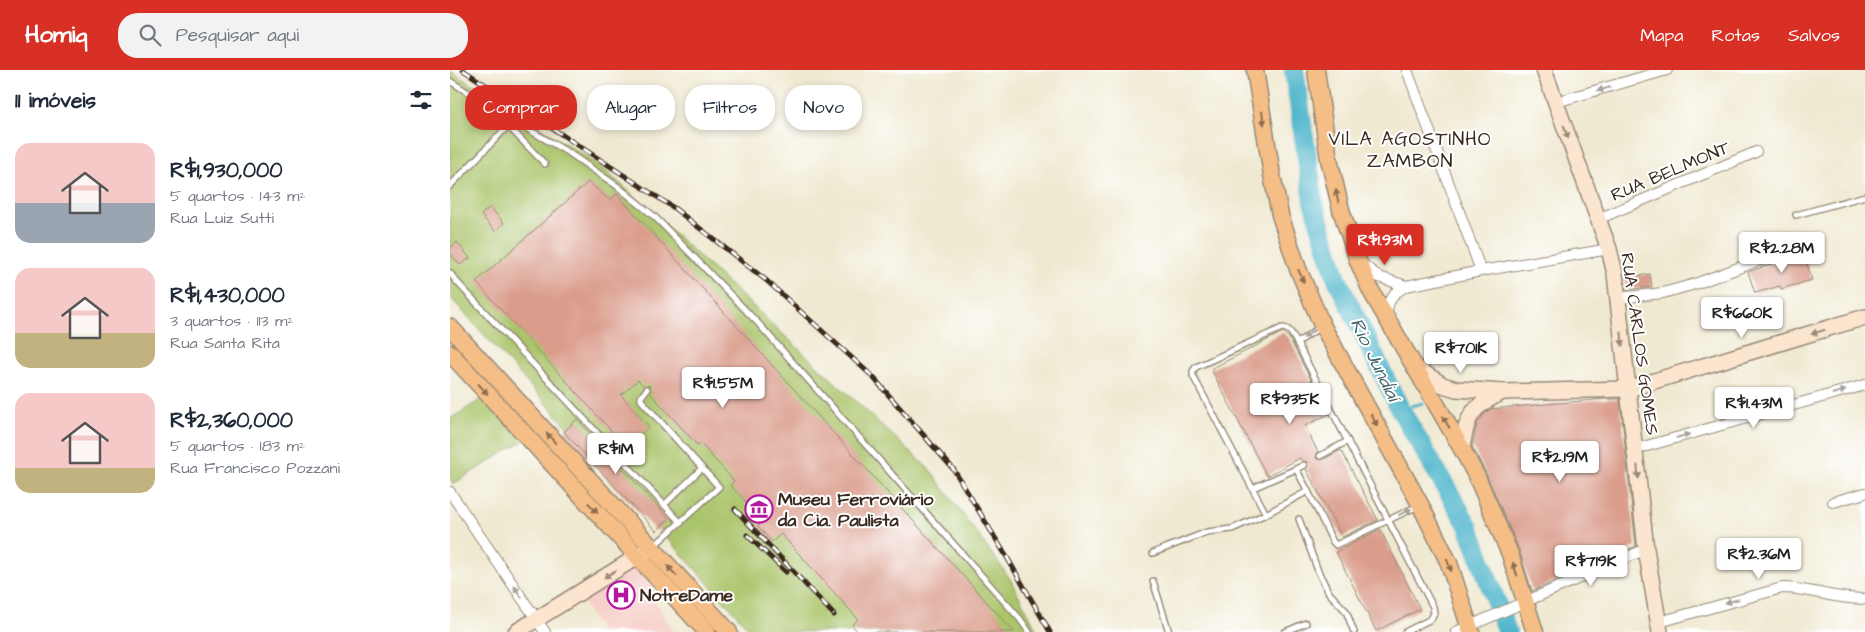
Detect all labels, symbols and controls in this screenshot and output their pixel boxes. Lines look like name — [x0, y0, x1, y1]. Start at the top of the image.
search box — [118, 13, 468, 58]
text: Homiq — [25, 18, 88, 52]
icon: search — [136, 21, 164, 49]
text: Pesquisar aqui — [176, 22, 299, 49]
text: Mapa — [1640, 23, 1684, 48]
text: Rotas — [1712, 23, 1760, 48]
text: Salvos — [1788, 23, 1840, 48]
chip: Comprar — [465, 85, 577, 130]
chip: Alugar — [587, 85, 675, 130]
chip: Filtros — [685, 85, 775, 130]
chip: Novo — [785, 85, 862, 130]
one-way arrow — [1596, 85, 1611, 93]
text: 11 imóveis — [15, 86, 96, 115]
icon: filters — [407, 86, 435, 114]
one-way arrow — [1259, 110, 1267, 126]
one-way arrow — [1563, 125, 1570, 140]
district label: VILA AGOSTINHO ZAMBON — [1329, 126, 1491, 175]
street label: RUA BELMONT — [1607, 135, 1734, 208]
text: R$1,930,000 — [170, 156, 282, 185]
icon: home — [55, 163, 115, 223]
text: 5 quartos · 143 m² — [170, 185, 306, 207]
one-way arrow — [1333, 188, 1341, 203]
text: Rua Luiz Sutti — [170, 207, 274, 229]
pin: R$1.93M — [1339, 224, 1431, 266]
text: R$1.93M — [1357, 229, 1413, 251]
pin: R$2.28M — [1736, 232, 1828, 274]
text: R$2.28M — [1750, 237, 1814, 259]
street label: RUA CARLOS GOMES — [1614, 251, 1665, 437]
one-way arrow — [1298, 269, 1306, 283]
text: R$1,430,000 — [170, 281, 285, 310]
icon: home — [55, 288, 115, 348]
pin: R$660K — [1701, 296, 1783, 339]
text: R$660K — [1712, 302, 1772, 324]
text: 3 quartos · 113 m² — [170, 310, 294, 332]
water label: Rio Jundiaí — [1343, 314, 1408, 408]
one-way arrow — [1811, 328, 1826, 336]
one-way arrow — [1303, 329, 1316, 339]
one-way arrow — [1619, 331, 1627, 347]
text: Rua Santa Rita — [170, 332, 280, 354]
pin: R$701K — [1420, 332, 1502, 374]
text: R$701K — [1435, 337, 1487, 359]
pin: R$1.55M — [677, 366, 769, 409]
text: R$1.55M — [693, 372, 753, 394]
one-way arrow — [477, 382, 489, 394]
pin: R$935K — [1249, 382, 1331, 425]
pin: R$1.43M — [1708, 386, 1800, 429]
one-way arrow — [1832, 387, 1847, 395]
text: R$935K — [1261, 388, 1319, 410]
text: R$1.43M — [1726, 392, 1782, 414]
text: R$2,360,000 — [170, 406, 293, 435]
icon: home — [55, 413, 115, 473]
one-way arrow — [1370, 414, 1379, 427]
one-way arrow — [1442, 415, 1451, 428]
one-way arrow — [1676, 431, 1691, 439]
one-way arrow — [545, 432, 557, 444]
pin: R$1M — [586, 432, 646, 475]
text: 5 quartos · 183 m² — [170, 435, 305, 457]
text: R$1M — [598, 438, 634, 460]
pin: R$2.19M — [1514, 440, 1606, 483]
text: R$2.19M — [1532, 446, 1588, 468]
text: Rua Francisco Pozzani — [170, 457, 340, 479]
one-way arrow — [1635, 465, 1643, 481]
place label: Museu Ferroviário da Cia. Paulista — [777, 487, 934, 533]
museum icon: Museu Ferroviário da Cia. Paulista — [744, 494, 774, 524]
one-way arrow — [587, 502, 599, 514]
one-way arrow — [1397, 508, 1412, 516]
pin: R$2.36M — [1713, 538, 1805, 580]
text: R$2.36M — [1727, 543, 1791, 565]
pin: R$719K — [1550, 544, 1632, 587]
text: R$719K — [1566, 550, 1617, 572]
one-way arrow — [1446, 557, 1453, 572]
one-way arrow — [1511, 561, 1519, 576]
one-way arrow — [666, 565, 678, 577]
one-way arrow — [604, 569, 617, 579]
hospital icon: NotreDame — [606, 580, 636, 610]
place label: NotreDame — [640, 583, 733, 608]
one-way arrow — [513, 585, 523, 598]
one-way arrow — [1724, 597, 1739, 605]

